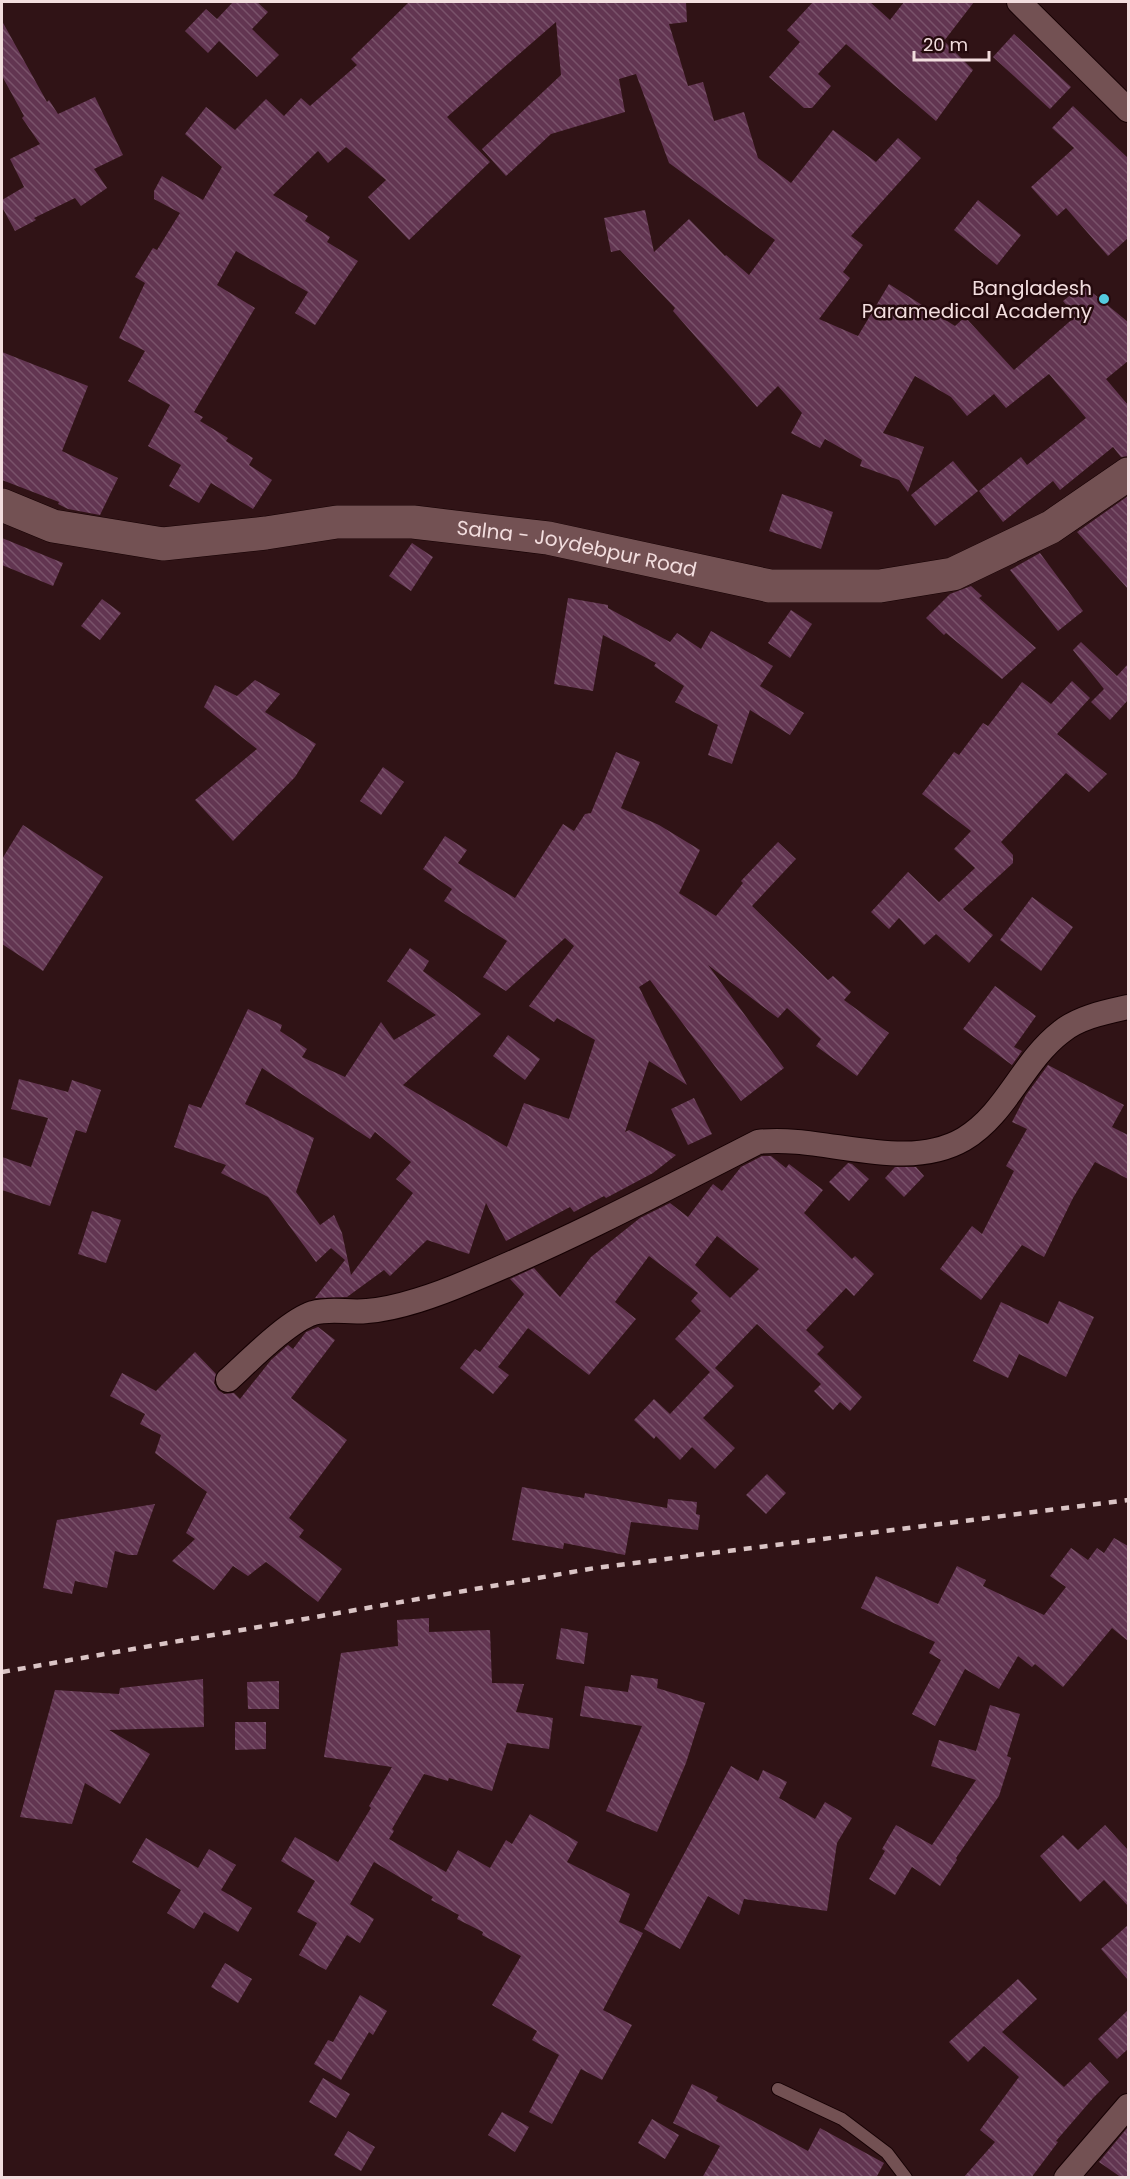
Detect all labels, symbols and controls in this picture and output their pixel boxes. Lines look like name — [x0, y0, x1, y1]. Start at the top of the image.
scale bar — [914, 24, 989, 62]
text: 20 m — [923, 32, 968, 57]
place label: Bangladesh Paramedical Academy — [862, 274, 1092, 325]
marker: Bangladesh Paramedical Academy — [1097, 292, 1111, 306]
street label: Salna - Joydebpur Road — [455, 513, 699, 584]

